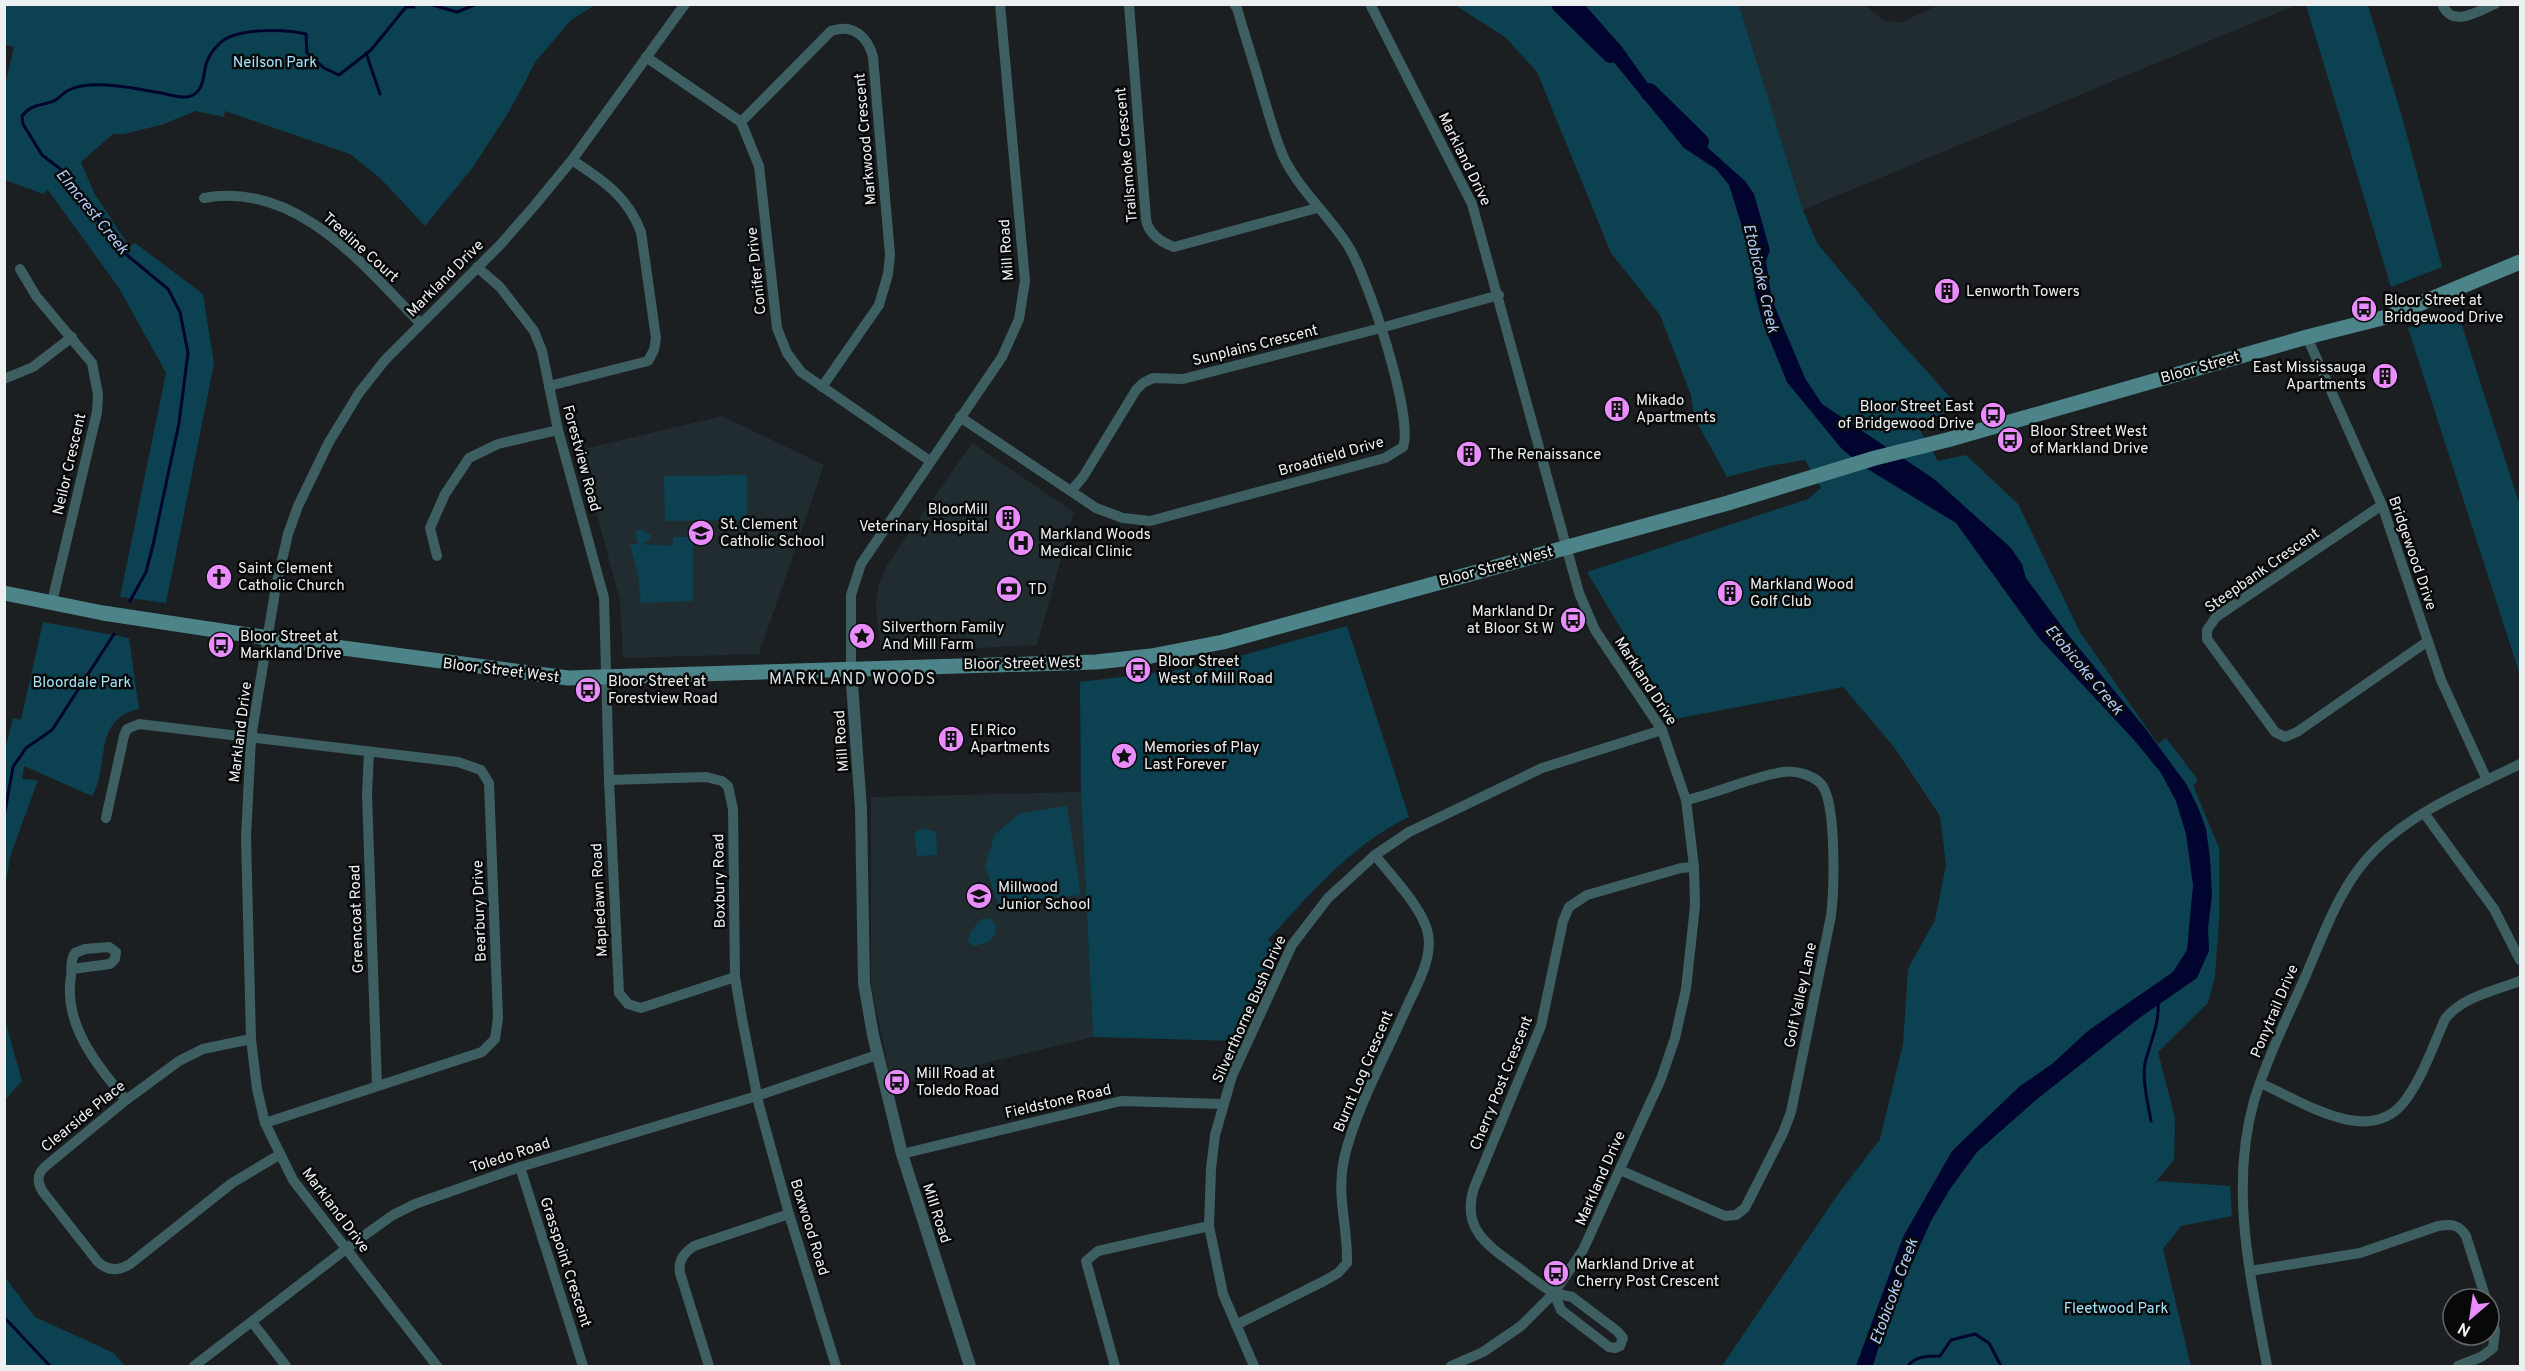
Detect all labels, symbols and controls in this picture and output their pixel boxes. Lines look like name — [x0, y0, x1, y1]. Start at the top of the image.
park label: Neilson Park — [233, 54, 317, 73]
street label: Markwood Crescent — [851, 72, 882, 206]
street label: Trailsmoke Crescent — [1112, 86, 1143, 223]
street label: Markland Drive — [1433, 110, 1494, 209]
water label: Elmcrest Creek — [51, 165, 133, 260]
street label: Treeline Court — [318, 209, 402, 287]
street label: Mill Road — [996, 218, 1019, 281]
water label: Etobicoke Creek — [1738, 222, 1783, 336]
street label: Conifer Drive — [743, 226, 772, 316]
street label: Markland Drive — [403, 236, 489, 322]
building icon: Lenworth Towers — [1932, 276, 1962, 306]
place label: Lenworth Towers — [1966, 283, 2080, 302]
place label: Bloor Street at Bridgewood Drive — [2384, 292, 2503, 328]
bus stop icon: Bloor Street at Bridgewood Drive — [2349, 294, 2379, 324]
street label: Sunplains Crescent — [1190, 322, 1320, 371]
street label: Bloor Street — [2159, 348, 2242, 389]
place label: East Mississauga Apartments — [2253, 359, 2366, 395]
building icon: East Mississauga Apartments — [2370, 361, 2400, 391]
place label: Mikado Apartments — [1636, 392, 1716, 428]
building icon: Mikado Apartments — [1602, 394, 1632, 424]
place label: Bloor Street East of Bridgewood Drive — [1838, 398, 1974, 434]
bus stop icon: Bloor Street East of Bridgewood Drive — [1978, 400, 2008, 430]
street label: Forestview Road — [557, 403, 604, 514]
street label: Neilor Crescent — [50, 412, 91, 517]
place label: Bloor Street West of Markland Drive — [2030, 423, 2148, 459]
bus stop icon: Bloor Street West of Markland Drive — [1995, 425, 2025, 455]
street label: Broadfield Drive — [1277, 433, 1386, 482]
building icon: The Renaissance — [1454, 439, 1484, 469]
place label: The Renaissance — [1488, 446, 1601, 465]
street label: Bridgewood Drive — [2383, 494, 2440, 613]
place label: BloorMill Veterinary Hospital — [859, 501, 988, 537]
building icon: BloorMill Veterinary Hospital — [993, 503, 1023, 533]
place label: St. Clement Catholic School — [720, 516, 824, 552]
school or university icon: St. Clement Catholic School — [686, 518, 716, 548]
street label: Steepbank Crescent — [2202, 525, 2324, 618]
place label: Markland Woods Medical Clinic — [1040, 526, 1151, 562]
hospital icon: Markland Woods Medical Clinic — [1006, 528, 1036, 558]
street label: Bloor Street West — [1437, 543, 1556, 592]
place label: Saint Clement Catholic Church — [238, 560, 345, 596]
church icon: Saint Clement Catholic Church — [204, 562, 234, 592]
bank icon: TD — [994, 574, 1024, 604]
place label: Markland Wood Golf Club — [1750, 576, 1854, 612]
building icon: Markland Wood Golf Club — [1715, 578, 1745, 608]
place label: TD — [1028, 581, 1047, 600]
place label: Markland Dr at Bloor St W — [1467, 603, 1554, 639]
bus stop icon: Markland Dr at Bloor St W — [1558, 605, 1588, 635]
place label: Silverthorn Family And Mill Farm — [882, 619, 1004, 655]
place icon: Silverthorn Family And Mill Farm — [847, 621, 877, 651]
water label: Etobicoke Creek — [2040, 621, 2128, 720]
place label: Bloor Street at Markland Drive — [240, 628, 342, 664]
bus stop icon: Bloor Street at Markland Drive — [206, 630, 236, 660]
street label: Markland Drive — [1609, 634, 1680, 730]
place label: Bloor Street West of Mill Road — [1158, 653, 1273, 689]
street label: Bloor Street West — [963, 654, 1081, 675]
street label: Bloor Street West — [441, 655, 560, 688]
bus stop icon: Bloor Street West of Mill Road — [1123, 655, 1153, 685]
district label: MARKLAND WOODS — [769, 670, 937, 690]
place label: Bloor Street at Forestview Road — [608, 673, 718, 709]
park label: Bloordale Park — [33, 674, 131, 693]
bus stop icon: Bloor Street at Forestview Road — [573, 675, 603, 705]
street label: Markland Drive — [226, 681, 257, 784]
street label: Mill Road — [831, 709, 854, 772]
place label: El Rico Apartments — [970, 722, 1050, 758]
building icon: El Rico Apartments — [936, 724, 966, 754]
place label: Memories of Play Last Forever — [1144, 739, 1260, 775]
place icon: Memories of Play Last Forever — [1109, 741, 1139, 771]
street label: Boxbury Road — [710, 833, 731, 929]
street label: Mapledawn Road — [588, 842, 613, 957]
street label: Bearbury Drive — [469, 860, 492, 962]
street label: Greencoat Road — [346, 864, 369, 974]
place label: Millwood Junior School — [998, 879, 1090, 915]
school or university icon: Millwood Junior School — [964, 881, 994, 911]
street label: Silverthorne Bush Drive — [1209, 933, 1292, 1086]
street label: Golf Valley Lane — [1781, 941, 1822, 1050]
street label: Ponytrail Drive — [2247, 962, 2304, 1061]
street label: Burnt Log Crescent — [1330, 1008, 1399, 1135]
street label: Cherry Post Crescent — [1467, 1014, 1538, 1154]
place label: Mill Road at Toledo Road — [916, 1065, 999, 1101]
bus stop icon: Mill Road at Toledo Road — [882, 1067, 912, 1097]
street label: Clearside Place — [38, 1077, 130, 1157]
street label: Fieldstone Road — [1003, 1081, 1113, 1124]
street label: Markland Drive — [1572, 1128, 1631, 1229]
street label: Toledo Road — [468, 1135, 553, 1178]
street label: Markland Drive — [297, 1165, 373, 1257]
street label: Boxwood Road — [785, 1177, 832, 1278]
street label: Mill Road — [917, 1181, 954, 1246]
street label: Grasspoint Crescent — [535, 1195, 595, 1330]
water label: Etobicoke Creek — [1866, 1235, 1924, 1347]
place label: Markland Drive at Cherry Post Crescent — [1576, 1256, 1719, 1292]
bus stop icon: Markland Drive at Cherry Post Crescent — [1541, 1258, 1571, 1288]
north arrow — [2441, 1287, 2501, 1347]
park label: Fleetwood Park — [2064, 1300, 2168, 1319]
text: N — [2455, 1317, 2475, 1340]

